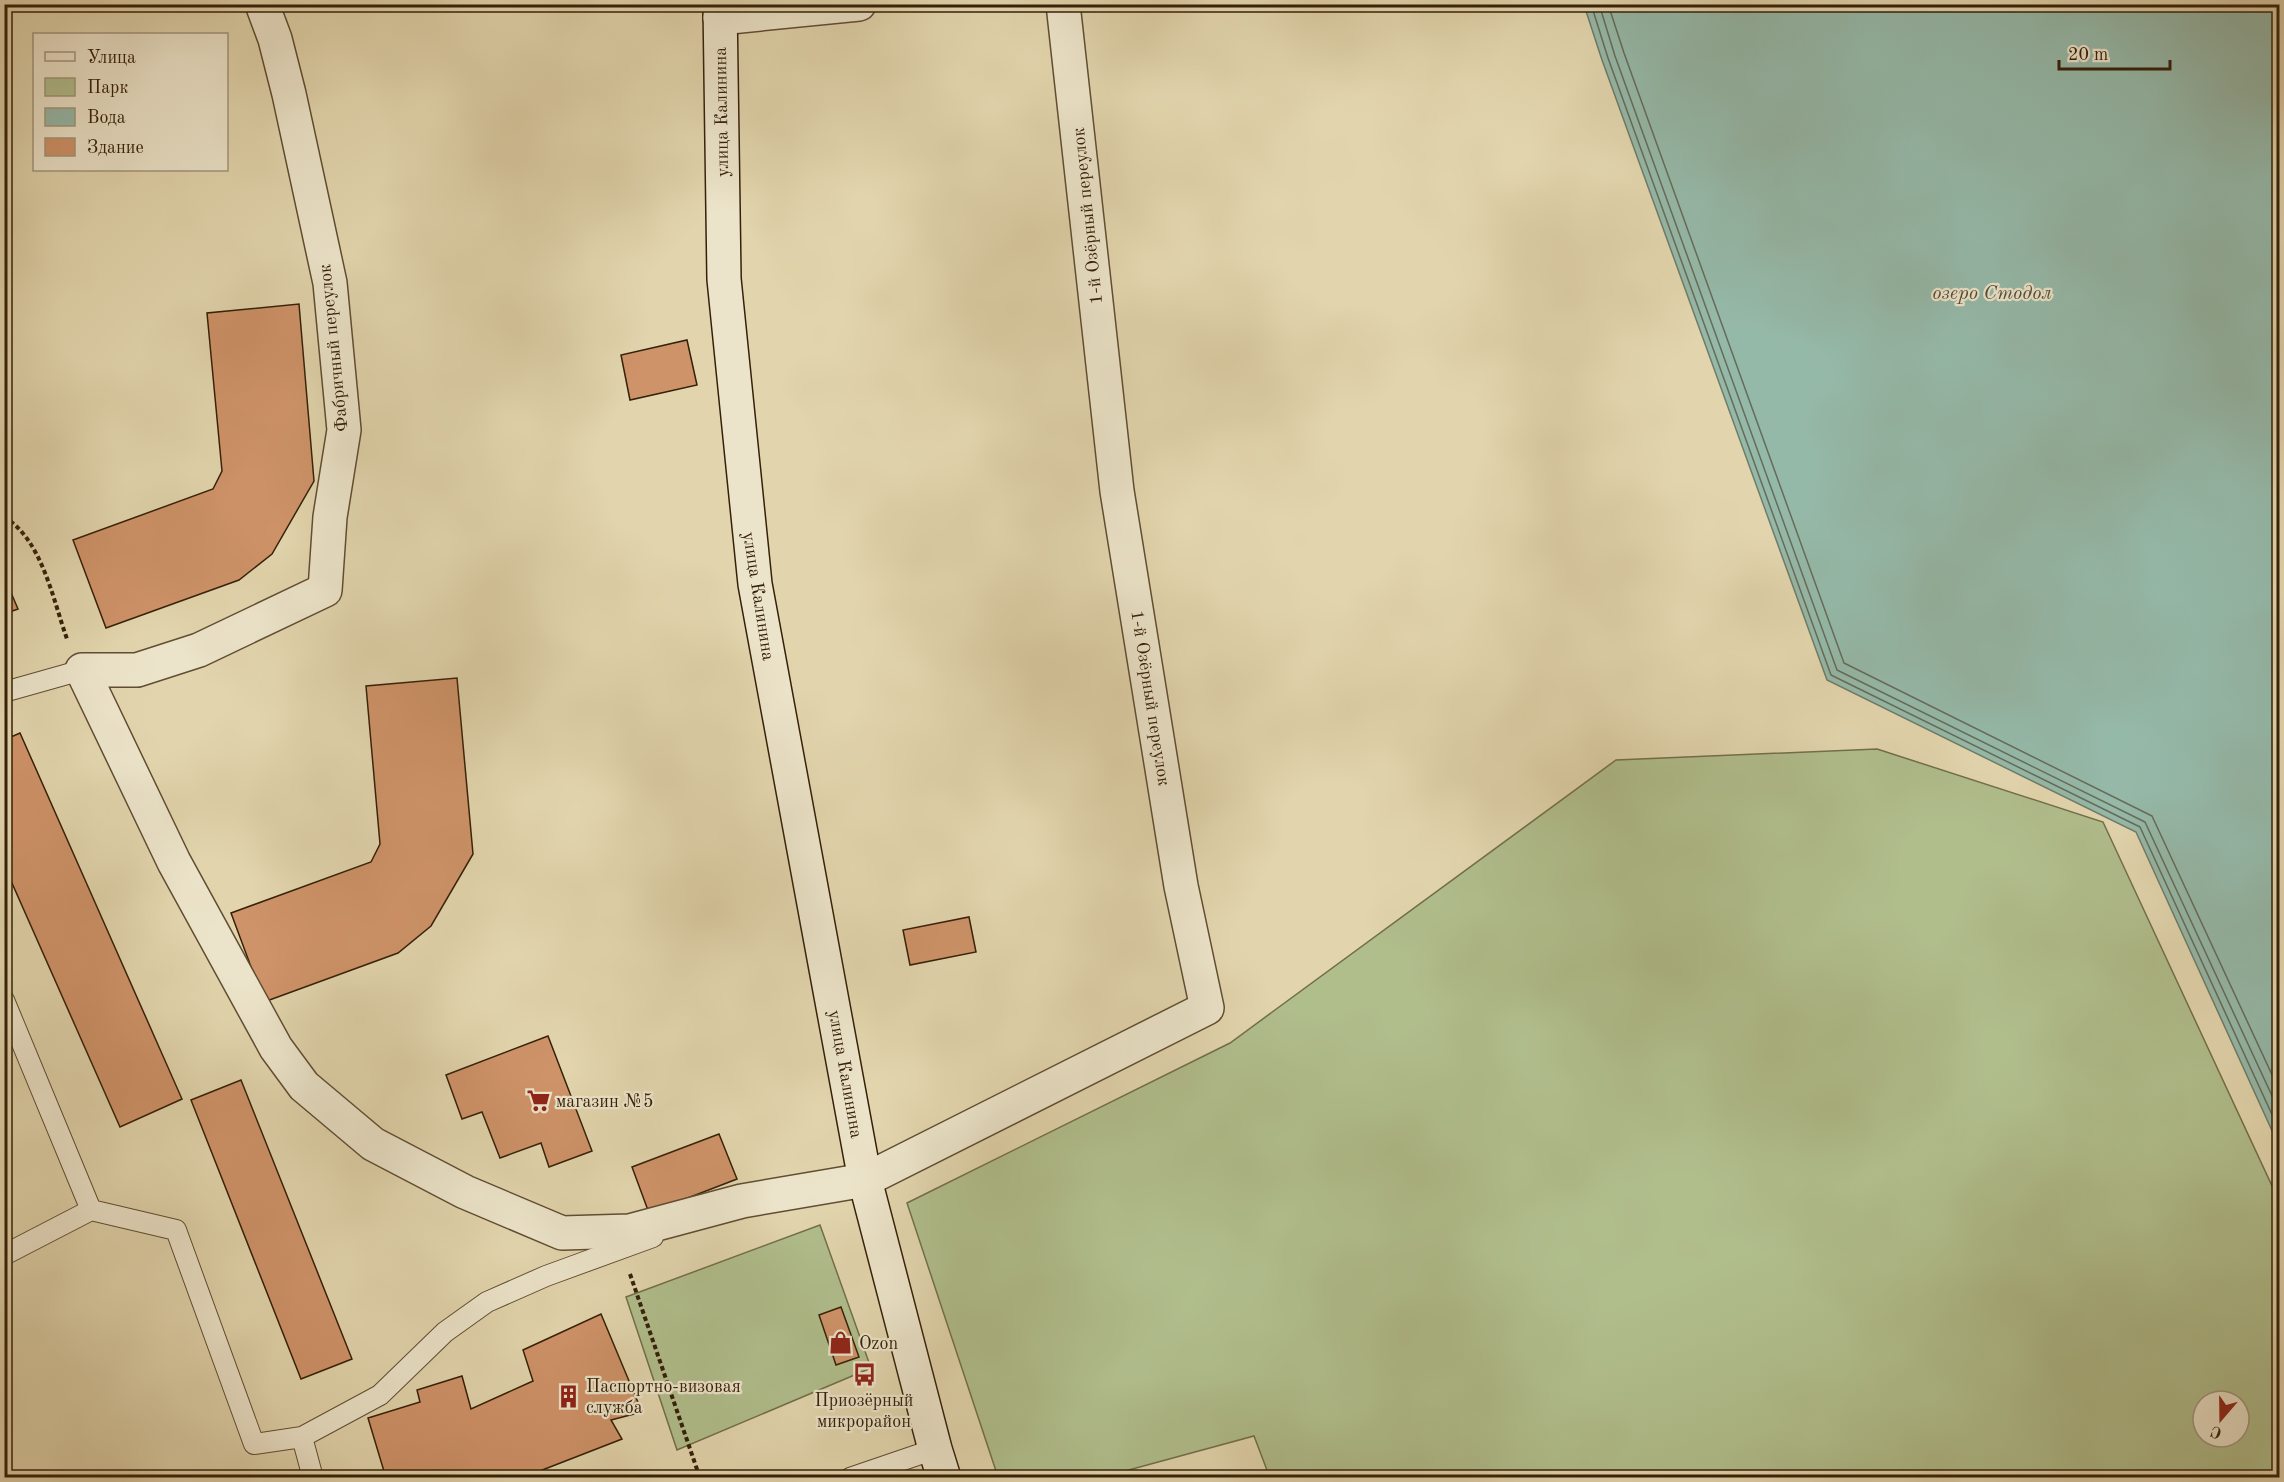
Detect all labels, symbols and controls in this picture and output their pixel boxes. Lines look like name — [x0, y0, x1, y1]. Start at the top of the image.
legend — [33, 33, 228, 171]
scale bar — [2059, 33, 2170, 71]
text: 20 m — [2068, 46, 2108, 64]
street label: улица Калинина — [712, 47, 732, 177]
text: Улица — [87, 49, 136, 67]
text: Парк — [87, 79, 128, 97]
text: Вода — [87, 109, 126, 127]
street label: 1-й Озёрный переулок — [1070, 127, 1106, 305]
text: Здание — [87, 139, 144, 157]
street label: Фабричный переулок — [316, 263, 352, 433]
water label: озеро Стодол — [1932, 284, 2052, 304]
street label: улица Калинина — [739, 530, 777, 662]
street label: 1-й Озёрный переулок — [1127, 609, 1173, 787]
street label: улица Калинина — [825, 1009, 865, 1140]
supermarket icon: магазин №5 — [525, 1088, 551, 1114]
place label: магазин №5 — [556, 1093, 654, 1111]
shop icon: Ozon — [828, 1330, 854, 1356]
place label: Ozon — [859, 1335, 898, 1353]
bus stop icon: Приозёрный микрорайон — [851, 1361, 877, 1387]
place label: Паспортно-визовая служба — [586, 1378, 741, 1417]
building icon: Паспортно-визовая служба — [555, 1383, 581, 1409]
north arrow — [2191, 1389, 2251, 1449]
place label: Приозёрный микрорайон — [815, 1392, 913, 1431]
text: С — [2209, 1422, 2224, 1441]

